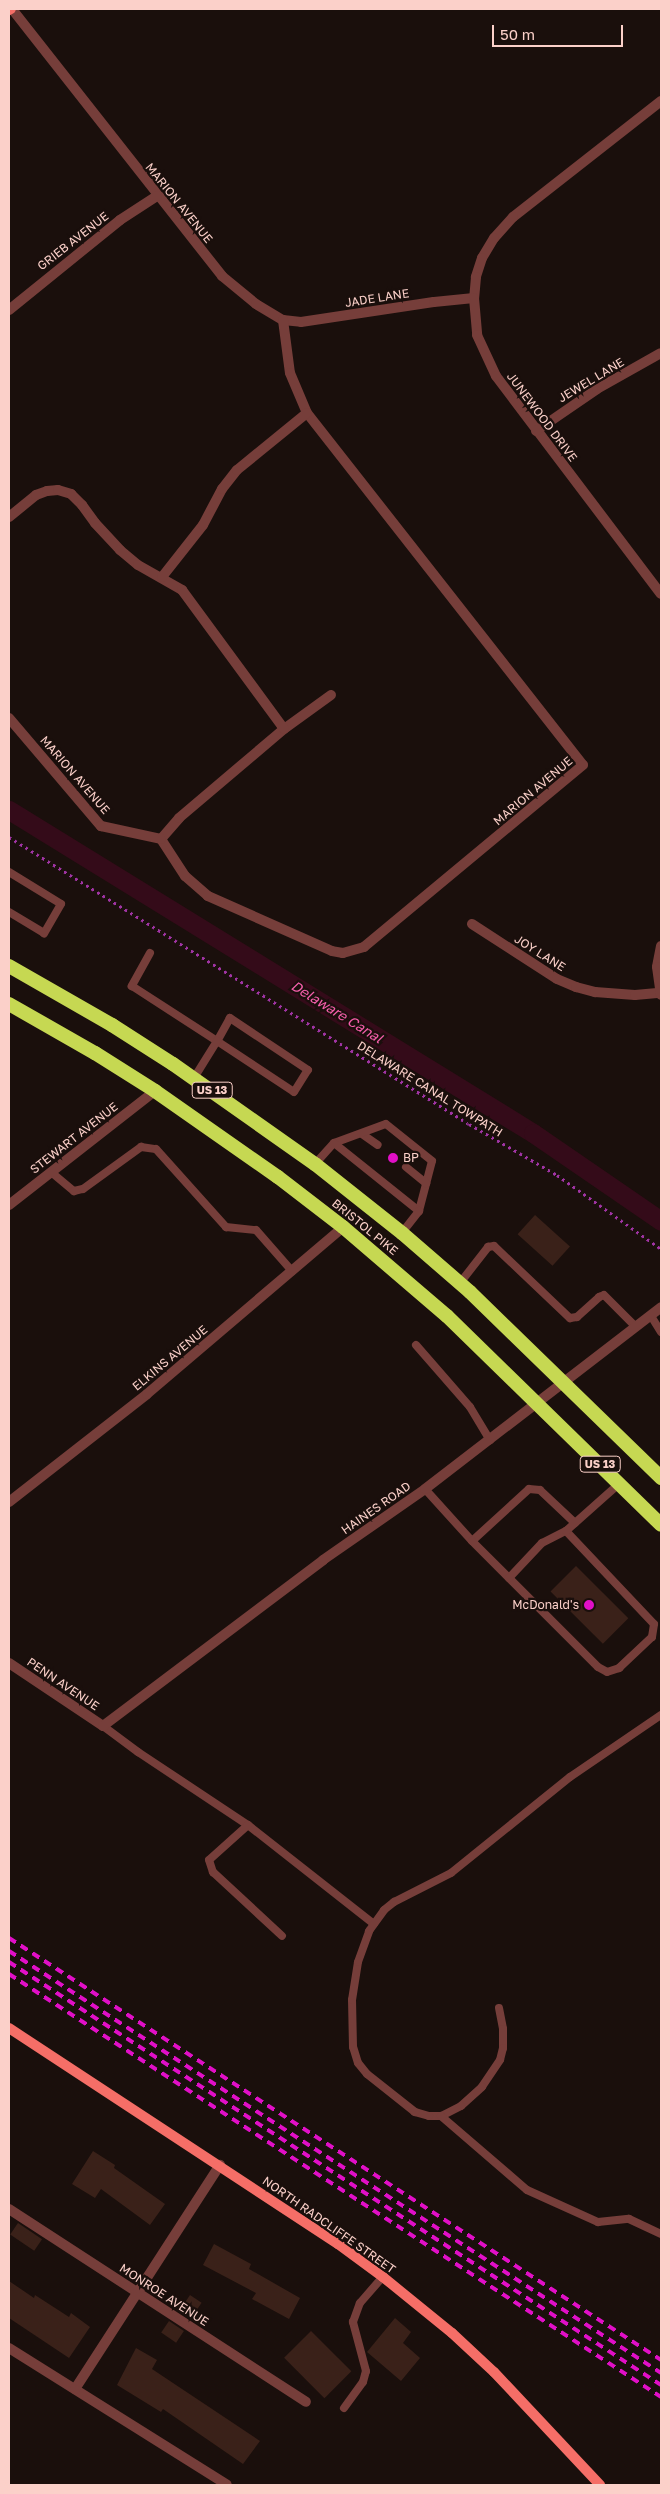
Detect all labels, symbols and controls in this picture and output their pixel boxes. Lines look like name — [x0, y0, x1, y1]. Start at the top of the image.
scale bar — [495, 15, 626, 47]
text: 50 m — [500, 25, 535, 43]
street label: MARION AVENUE — [142, 160, 216, 246]
street label: GRIEB AVENUE — [35, 209, 111, 273]
street label: JADE LANE — [344, 286, 410, 310]
street label: JEWEL LANE — [555, 355, 627, 405]
street label: JUNEWOOD DRIVE — [504, 369, 580, 465]
street label: MARION AVENUE — [37, 733, 113, 817]
street label: MARION AVENUE — [491, 754, 575, 828]
street label: JOY LANE — [512, 932, 568, 974]
water label: Delaware Canal — [288, 977, 386, 1047]
street label: DELAWARE CANAL TOWPATH — [355, 1038, 505, 1140]
road number: US 13 — [191, 1082, 233, 1098]
street label: STEWART AVENUE — [27, 1099, 121, 1177]
place label: BP — [403, 1151, 419, 1165]
marker: BP — [387, 1152, 399, 1164]
street label: BRISTOL PIKE — [329, 1196, 401, 1258]
street label: ELKINS AVENUE — [130, 1322, 210, 1394]
road number: US 13 — [579, 1456, 621, 1472]
street label: HAINES ROAD — [339, 1479, 413, 1537]
place label: McDonald's — [512, 1598, 579, 1612]
marker: McDonald's — [583, 1599, 595, 1611]
street label: PENN AVENUE — [24, 1655, 102, 1713]
street label: NORTH RADCLIFFE STREET — [260, 2174, 398, 2276]
street label: MONROE AVENUE — [117, 2261, 211, 2329]

